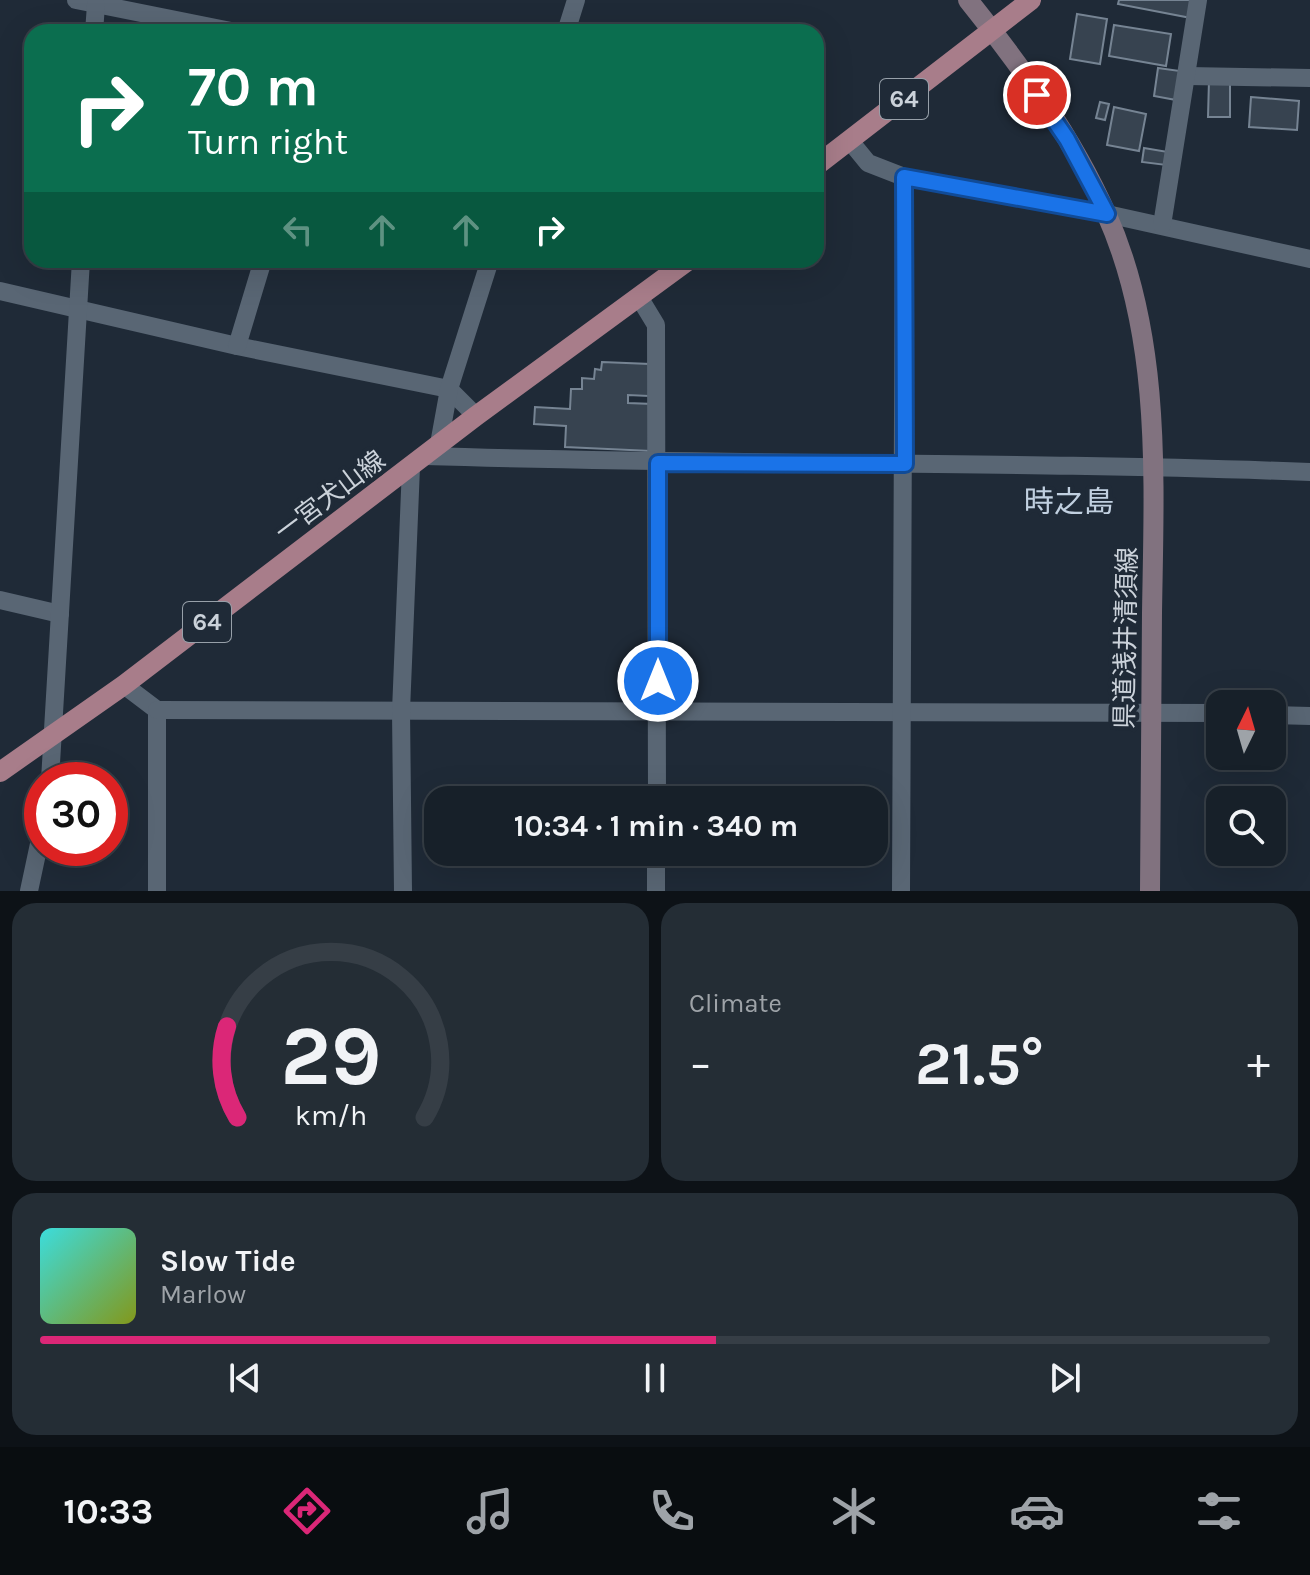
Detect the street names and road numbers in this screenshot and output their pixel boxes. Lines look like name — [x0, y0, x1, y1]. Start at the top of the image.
road number: 64 — [880, 79, 928, 119]
street label: 一宮犬山線 — [269, 444, 391, 548]
street label: 県道浅井清須線 — [1109, 547, 1143, 729]
road number: 64 — [183, 602, 231, 642]

